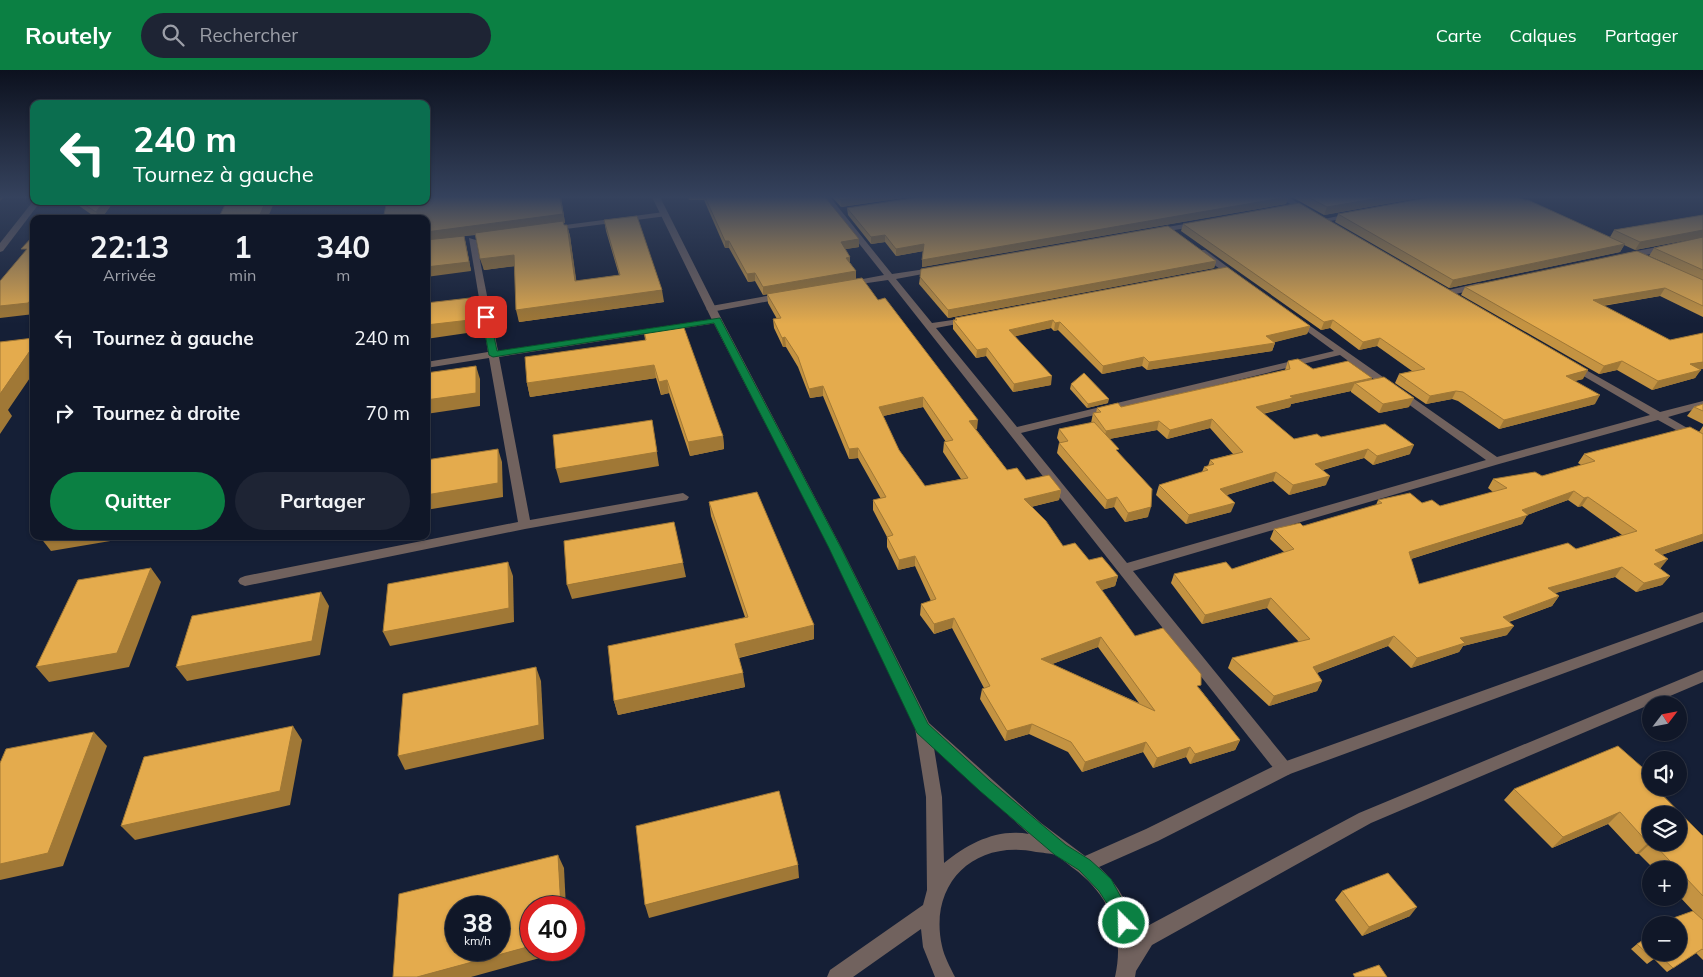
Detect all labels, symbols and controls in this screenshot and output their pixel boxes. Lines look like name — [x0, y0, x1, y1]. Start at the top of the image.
search box — [141, 13, 491, 58]
text: Routely — [25, 20, 111, 50]
icon: search — [159, 21, 187, 49]
text: Rechercher — [199, 23, 298, 47]
text: Carte — [1436, 24, 1482, 47]
text: Calques — [1510, 24, 1577, 47]
text: Partager — [1605, 24, 1678, 47]
text: 240 m — [133, 117, 237, 161]
icon: left — [50, 120, 115, 185]
text: Tournez à gauche — [133, 160, 314, 188]
text: 22:13 — [90, 228, 169, 266]
text: 1 — [234, 228, 252, 266]
text: 340 — [316, 228, 370, 266]
text: Arrivée — [103, 265, 156, 285]
text: min — [229, 265, 256, 285]
text: m — [336, 265, 350, 285]
pin — [465, 296, 507, 338]
icon: arrive — [472, 303, 500, 331]
icon: left — [50, 324, 78, 352]
text: Tournez à gauche — [93, 326, 254, 350]
text: 240 m — [354, 326, 410, 350]
icon: right — [50, 399, 78, 427]
text: Tournez à droite — [93, 401, 240, 425]
text: 70 m — [366, 401, 410, 425]
button: Quitter — [50, 472, 225, 530]
button: Partager — [235, 472, 410, 530]
north arrow — [1642, 696, 1688, 741]
map controls — [1642, 696, 1687, 961]
button: sound — [1642, 751, 1687, 796]
button: layers — [1642, 806, 1687, 851]
button: + — [1642, 861, 1687, 906]
speed limit sign: 40 — [520, 896, 585, 961]
position arrow — [1097, 896, 1149, 948]
text: 38 — [462, 907, 493, 938]
button: − — [1642, 916, 1687, 961]
text: km/h — [464, 933, 491, 948]

